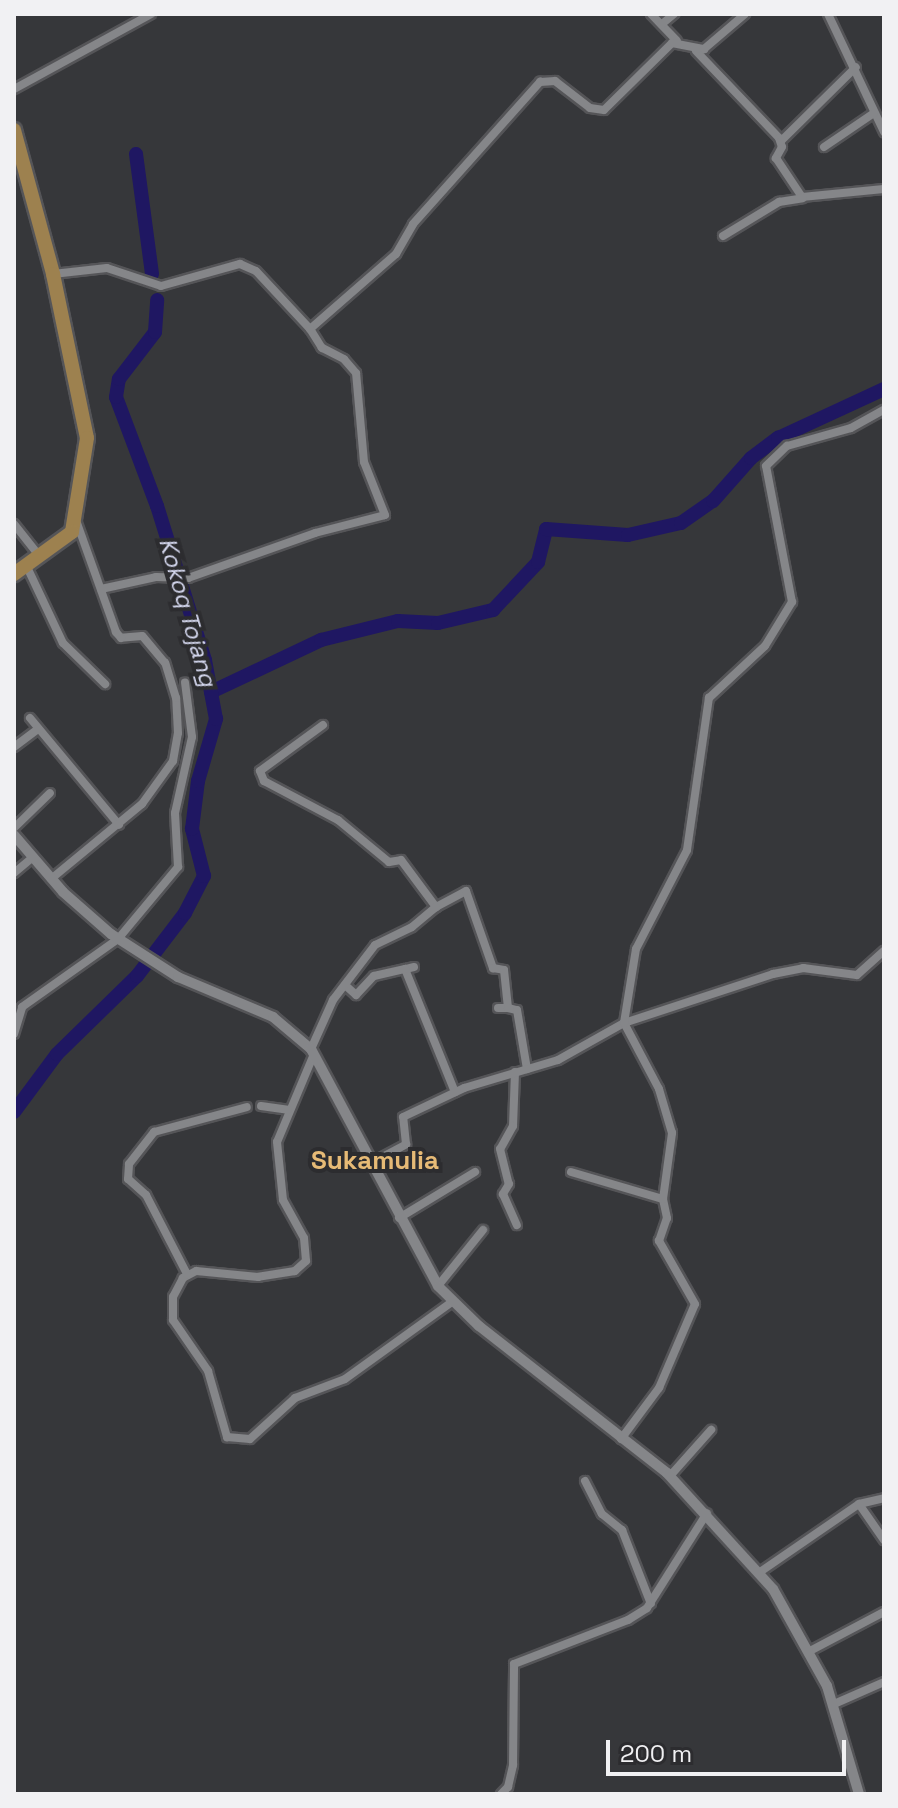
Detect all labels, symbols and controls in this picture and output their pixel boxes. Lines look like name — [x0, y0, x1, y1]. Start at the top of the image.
water label: Kokoq Tojang — [153, 534, 223, 690]
district label: Sukamulia — [311, 1145, 439, 1177]
scale bar — [610, 1724, 850, 1774]
text: 200 m — [620, 1738, 692, 1769]

